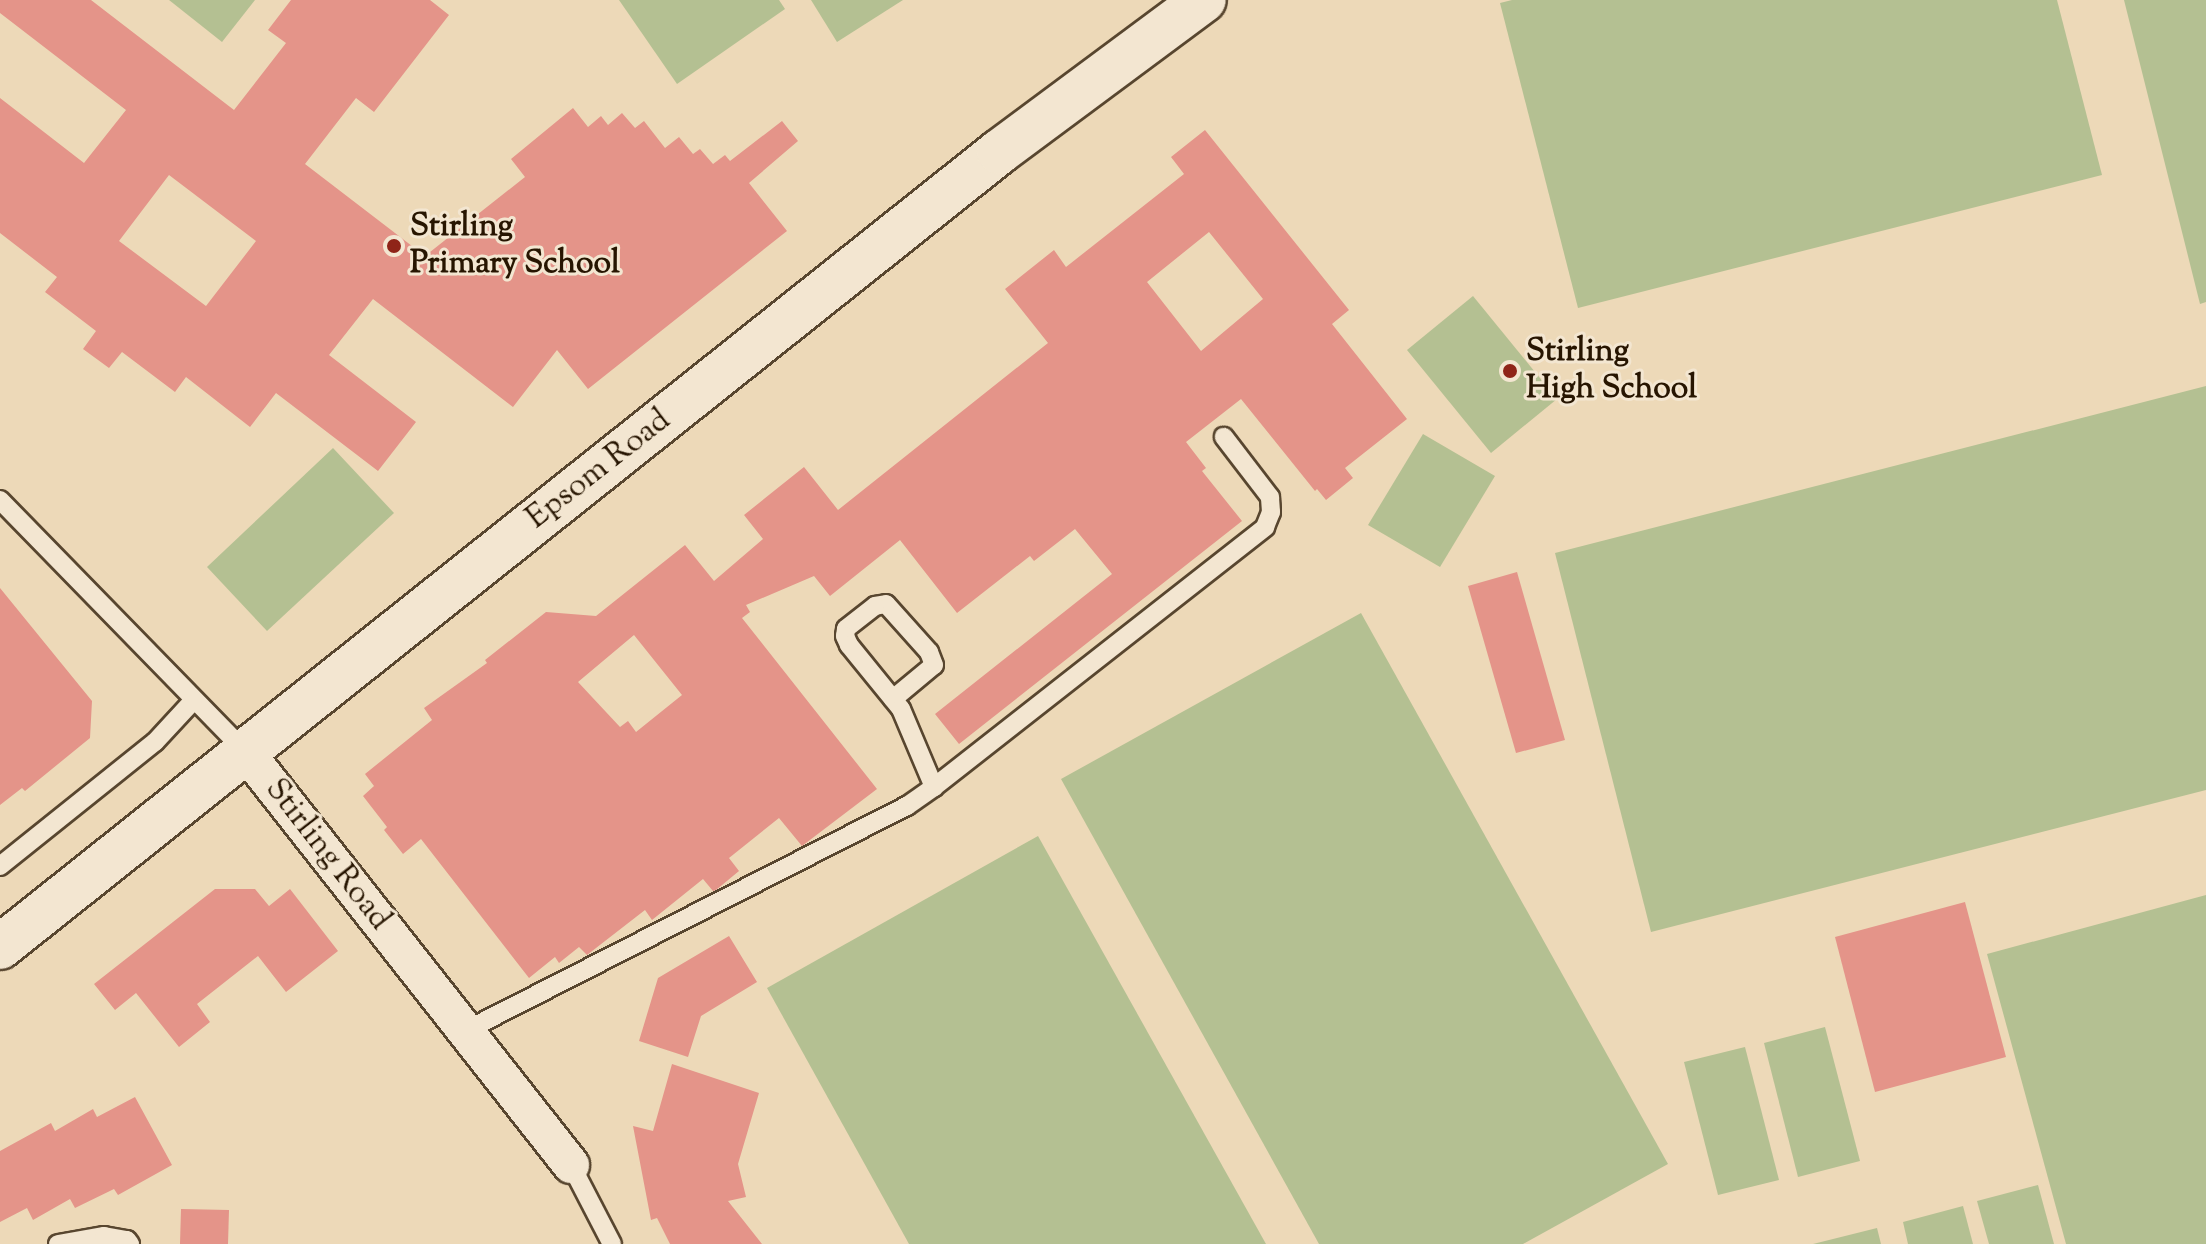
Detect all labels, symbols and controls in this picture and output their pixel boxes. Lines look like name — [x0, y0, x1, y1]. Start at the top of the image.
place label: Stirling Primary School — [410, 209, 620, 284]
marker: Stirling Primary School — [385, 237, 403, 255]
place label: Stirling High School — [1526, 334, 1697, 409]
marker: Stirling High School — [1501, 362, 1519, 380]
street label: Epsom Road — [519, 402, 679, 538]
street label: Stirling Road — [256, 772, 398, 938]

